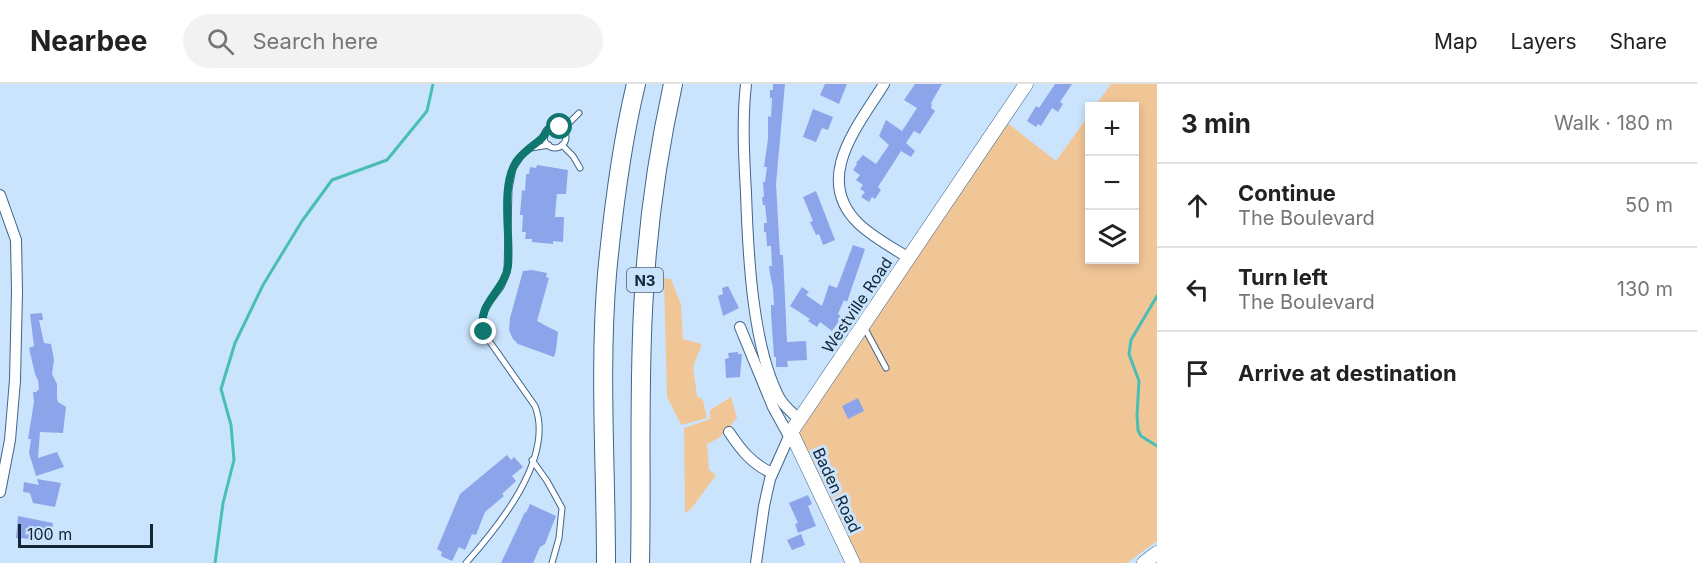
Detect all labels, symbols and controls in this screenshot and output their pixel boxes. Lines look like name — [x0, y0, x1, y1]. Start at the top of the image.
search box — [183, 14, 603, 68]
text: Nearbee — [30, 24, 147, 58]
icon: search — [204, 25, 237, 58]
text: Search here — [252, 28, 378, 54]
text: Map — [1434, 29, 1478, 54]
text: Layers — [1511, 29, 1577, 54]
text: Share — [1610, 29, 1667, 54]
map controls — [1085, 102, 1139, 264]
button: + — [1085, 102, 1139, 156]
text: 3 min — [1181, 108, 1251, 139]
text: Walk · 180 m — [1554, 111, 1673, 135]
route start — [546, 113, 572, 139]
button: − — [1085, 156, 1139, 210]
text: Continue — [1238, 180, 1336, 206]
icon: ahead — [1181, 189, 1214, 222]
text: 50 m — [1625, 193, 1673, 217]
text: The Boulevard — [1238, 206, 1375, 230]
button: layers — [1085, 210, 1139, 264]
street label: Westville Road — [818, 253, 896, 357]
text: Turn left — [1238, 264, 1328, 290]
road number: N3 — [627, 268, 663, 292]
icon: left — [1181, 273, 1214, 306]
text: 130 m — [1617, 277, 1673, 301]
text: The Boulevard — [1238, 290, 1375, 314]
route end — [470, 318, 496, 344]
icon: arrive — [1181, 357, 1214, 390]
text: Arrive at destination — [1238, 360, 1457, 386]
street label: Baden Road — [809, 444, 865, 536]
scale bar — [18, 521, 153, 548]
text: 100 m — [27, 524, 72, 544]

